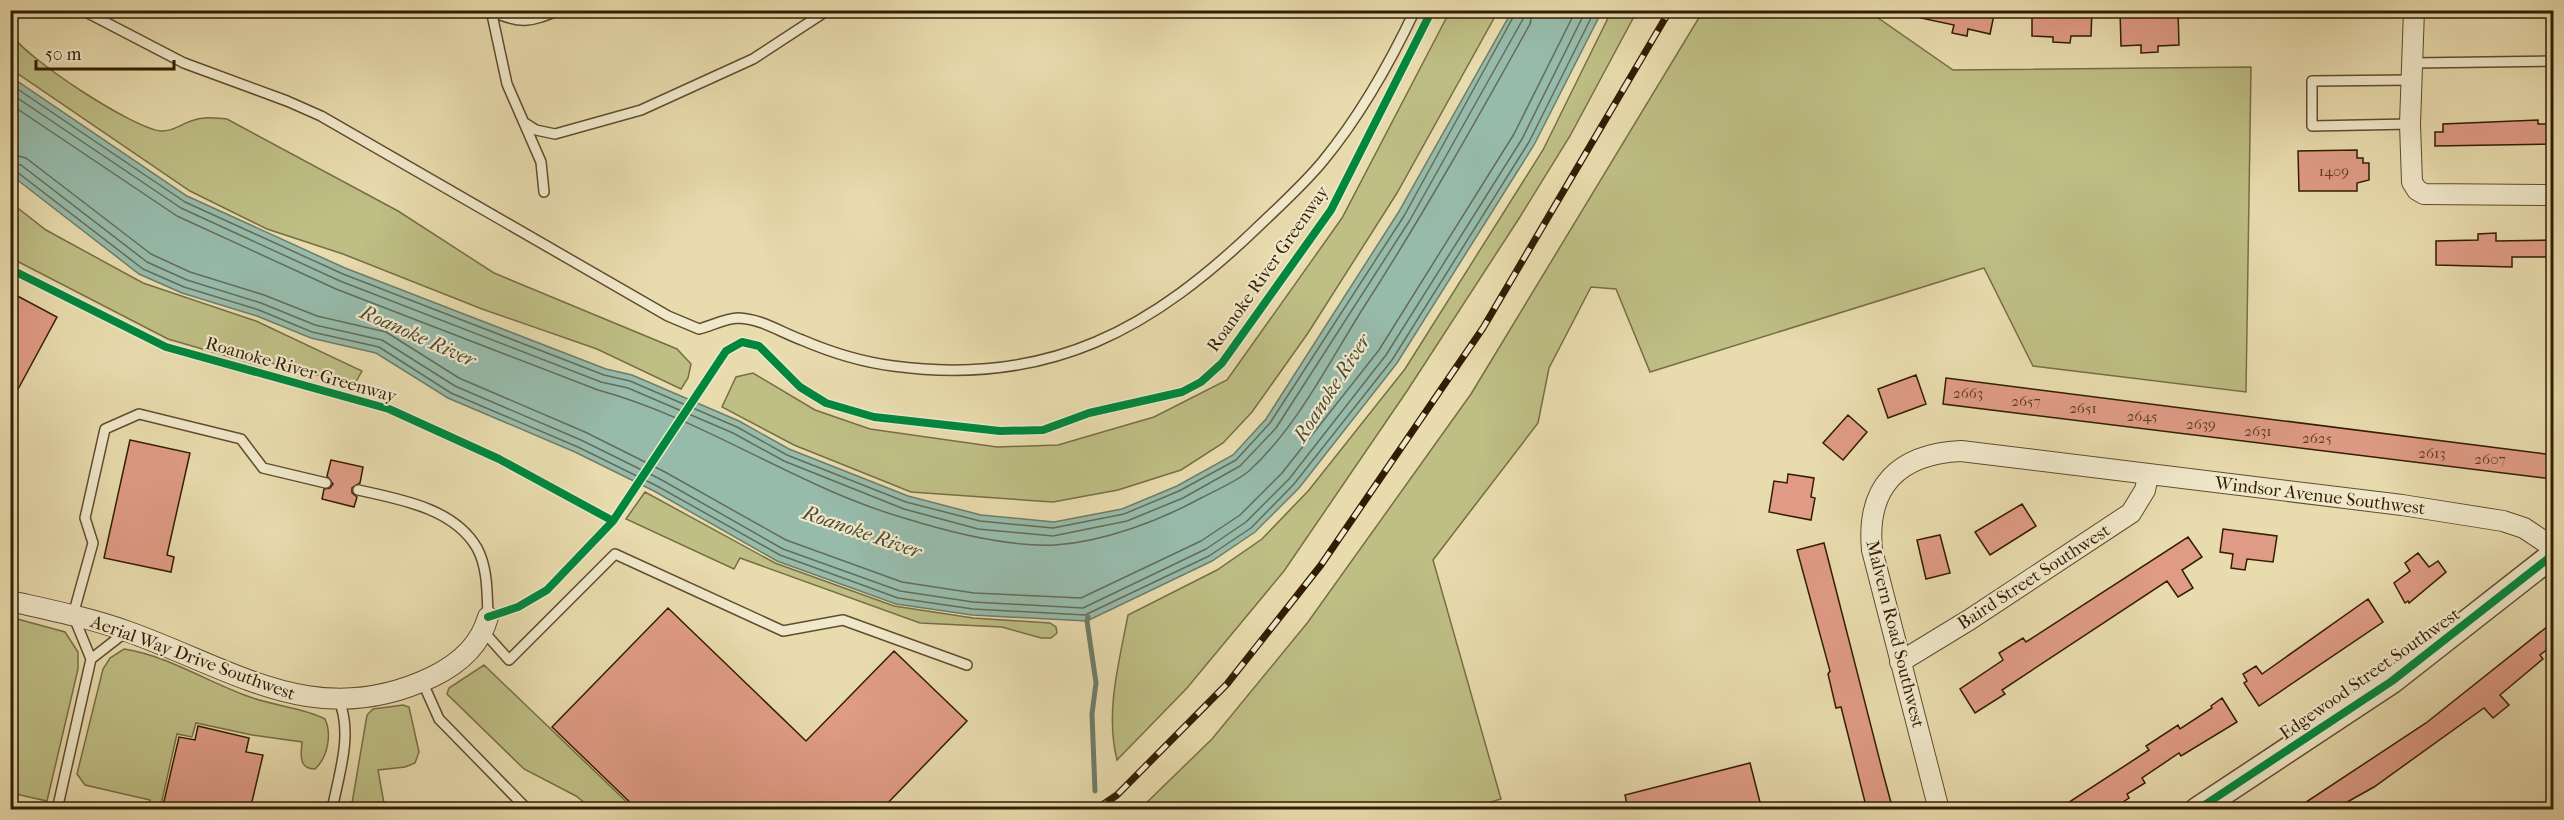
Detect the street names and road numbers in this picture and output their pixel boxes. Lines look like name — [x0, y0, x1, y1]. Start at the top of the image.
street label: Roanoke River Greenway — [1203, 181, 1334, 356]
street label: Roanoke River Greenway — [203, 333, 400, 408]
street label: Windsor Avenue Southwest — [2213, 473, 2427, 519]
street label: Baird Street Southwest — [1954, 520, 2115, 634]
street label: Malvern Road Southwest — [1862, 538, 1929, 731]
street label: Edgewood Street Southwest — [2276, 603, 2465, 744]
street label: Aerial Way Drive Southwest — [87, 611, 299, 705]

